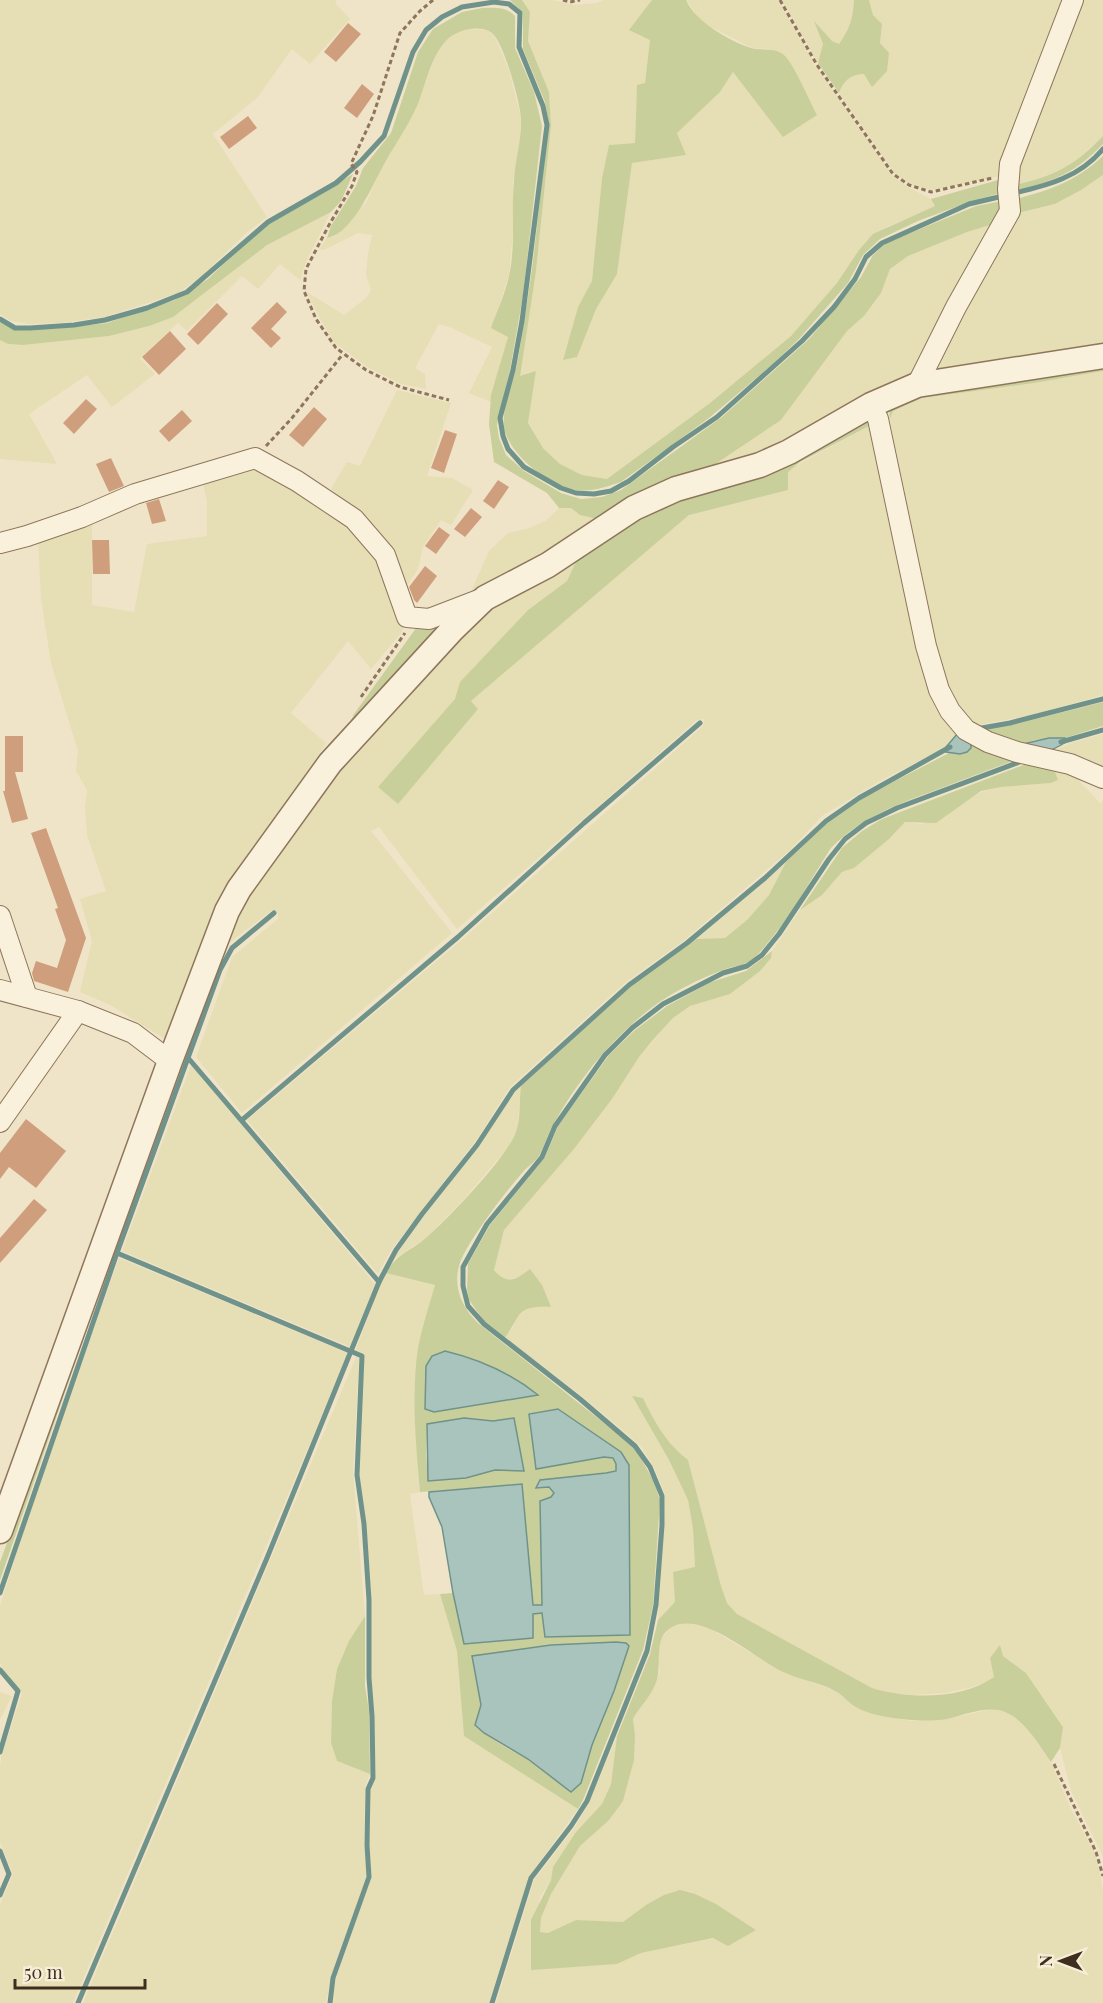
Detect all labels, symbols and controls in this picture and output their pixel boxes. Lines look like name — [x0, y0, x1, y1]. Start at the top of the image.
north arrow — [1031, 1931, 1091, 1991]
scale bar — [15, 1952, 146, 1990]
text: N — [1035, 1955, 1056, 1967]
text: 50 m — [24, 1960, 63, 1984]

